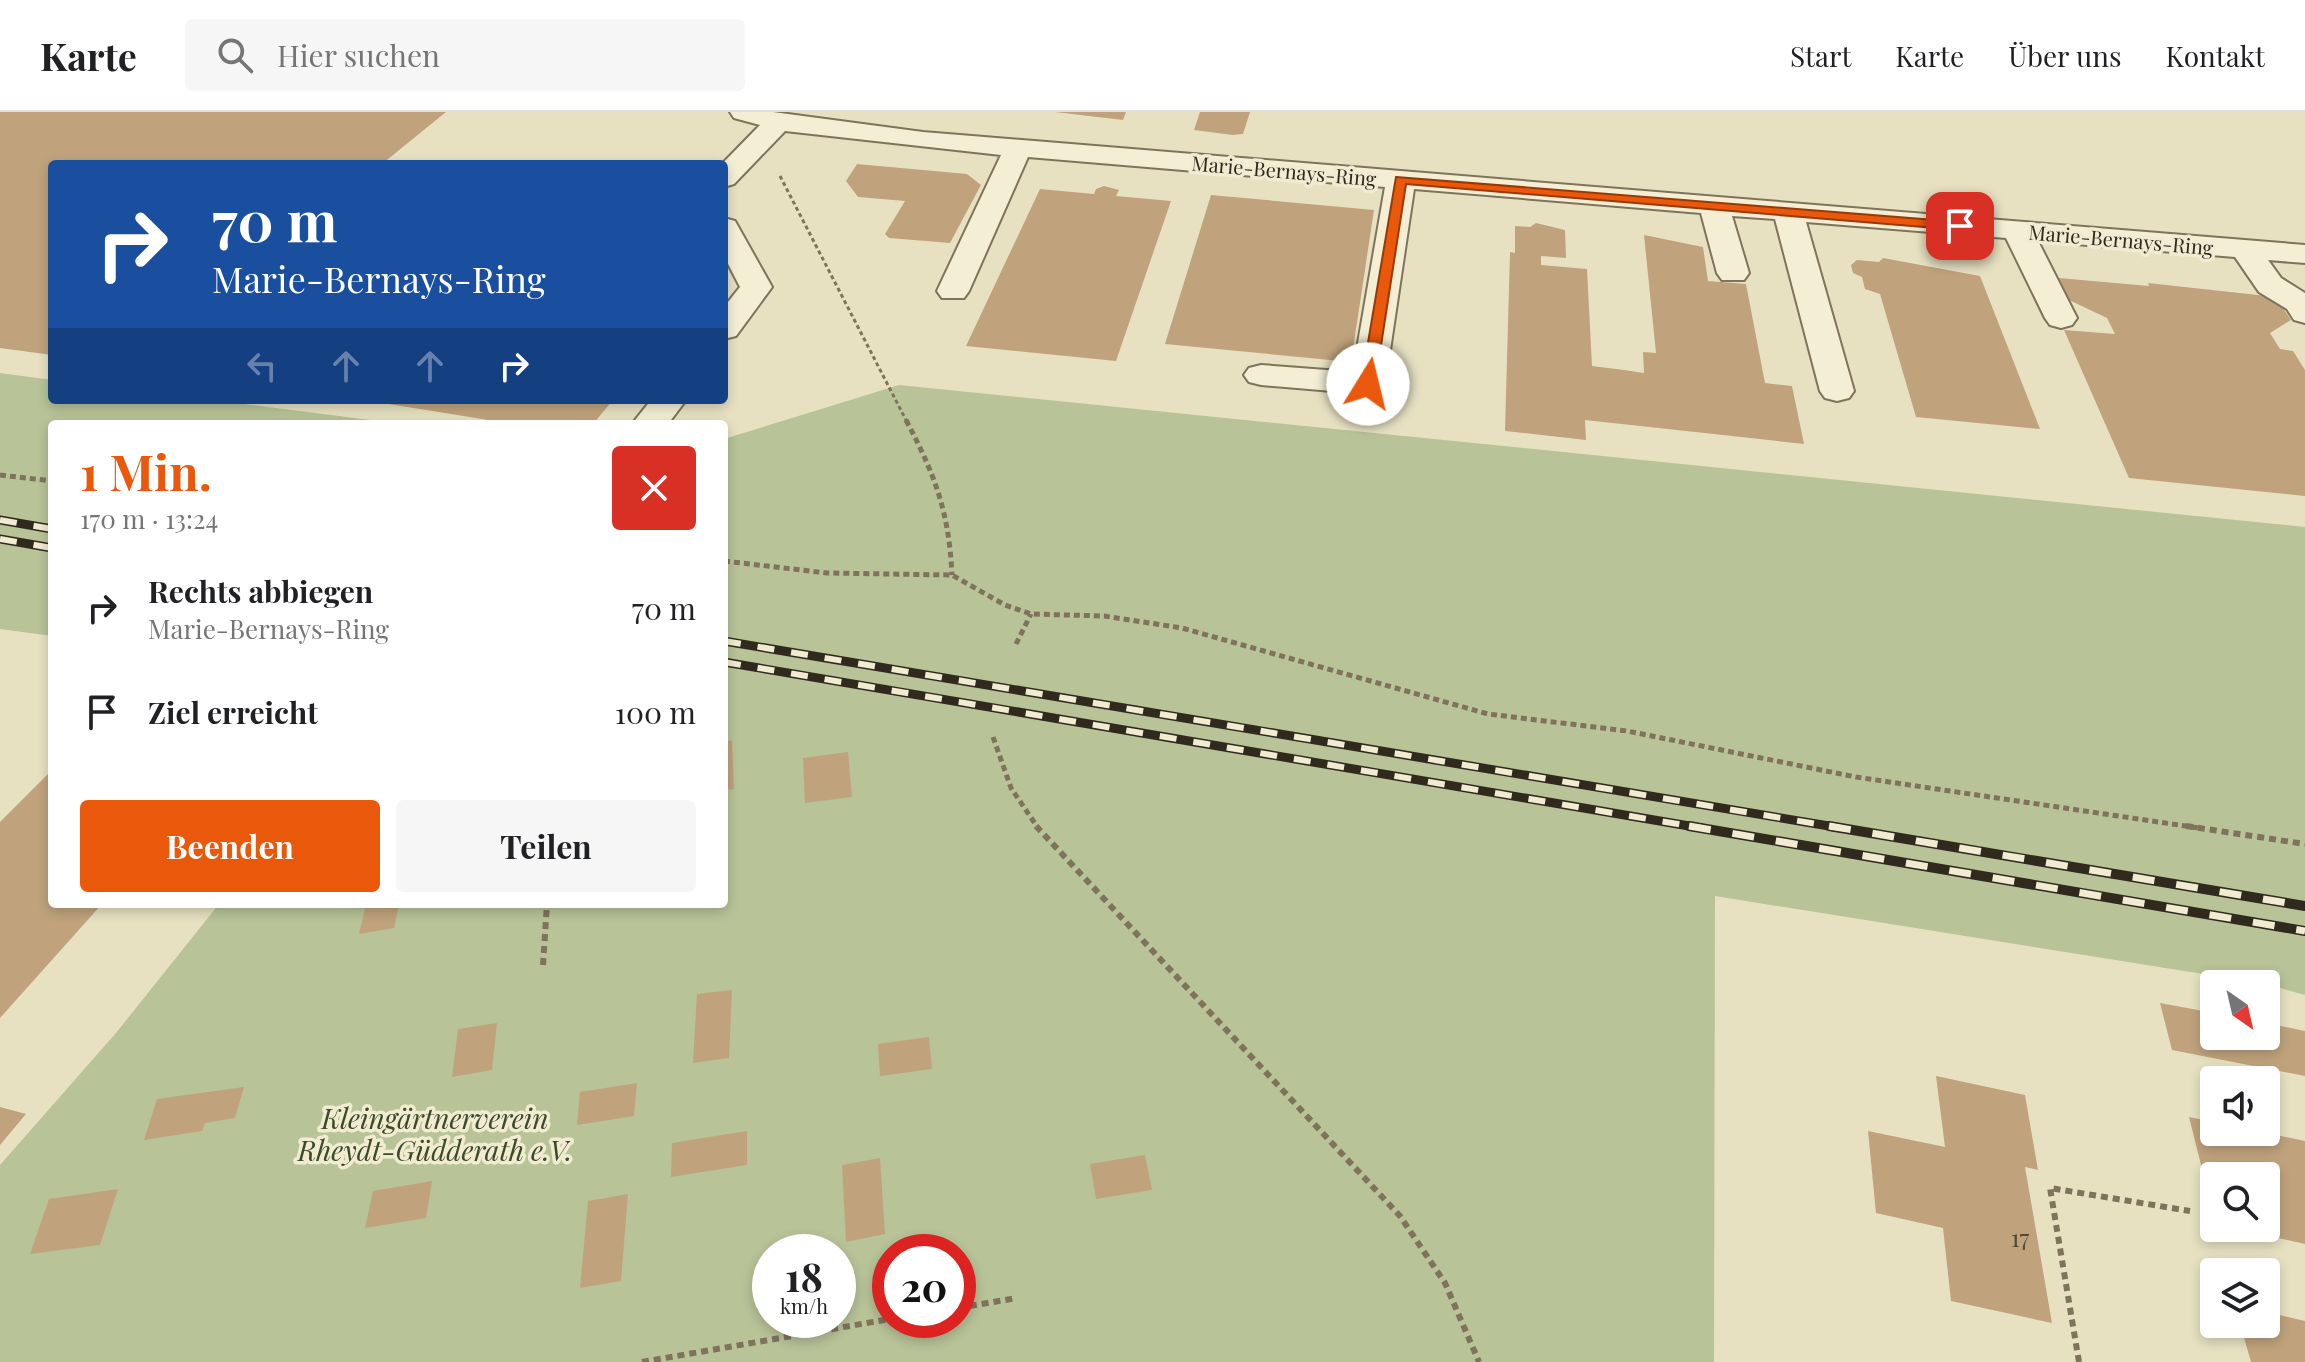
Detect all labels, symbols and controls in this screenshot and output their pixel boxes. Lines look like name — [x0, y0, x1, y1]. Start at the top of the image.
search box — [185, 19, 745, 91]
text: Karte — [40, 30, 137, 81]
icon: search — [213, 33, 257, 77]
text: Hier suchen — [277, 35, 440, 75]
text: Start — [1790, 37, 1851, 74]
text: Karte — [1895, 37, 1964, 74]
text: Über uns — [2008, 37, 2121, 74]
text: Kontakt — [2165, 37, 2265, 74]
street label: Marie-Bernays-Ring — [1190, 148, 1378, 192]
text: 70 m — [212, 182, 337, 257]
icon: right — [80, 192, 184, 296]
pin — [1926, 192, 1994, 260]
icon: arrive — [1938, 204, 1982, 248]
street label: Marie-Bernays-Ring — [2027, 217, 2215, 261]
text: Marie-Bernays-Ring — [212, 254, 546, 302]
position arrow — [1326, 342, 1410, 426]
icon: left — [240, 344, 284, 388]
icon: ahead — [324, 344, 368, 388]
icon: ahead — [408, 344, 452, 388]
icon: right — [492, 344, 536, 388]
text: 1 Min. — [80, 439, 212, 503]
button: close — [612, 446, 696, 530]
text: 170 m · 13:24 — [80, 501, 218, 536]
text: Rechts abbiegen — [148, 571, 373, 611]
icon: right — [80, 586, 124, 630]
text: 70 m — [632, 588, 696, 628]
text: Marie-Bernays-Ring — [148, 611, 389, 646]
icon: arrive — [80, 690, 124, 734]
text: Ziel erreicht — [148, 692, 318, 732]
text: 100 m — [615, 692, 696, 732]
button: Beenden — [80, 800, 380, 892]
button: Teilen — [396, 800, 696, 892]
north arrow — [2200, 970, 2280, 1050]
map controls — [2200, 970, 2280, 1338]
button: sound — [2200, 1066, 2280, 1146]
park label: Kleingärtnerverein Rheydt-Güdderath e.V. — [297, 1099, 572, 1168]
button: search — [2200, 1162, 2280, 1242]
house number: 17 — [2011, 1221, 2030, 1253]
speed limit sign: 20 — [872, 1234, 976, 1338]
text: 18 — [785, 1249, 823, 1302]
button: layers — [2200, 1258, 2280, 1338]
text: km/h — [780, 1292, 828, 1319]

